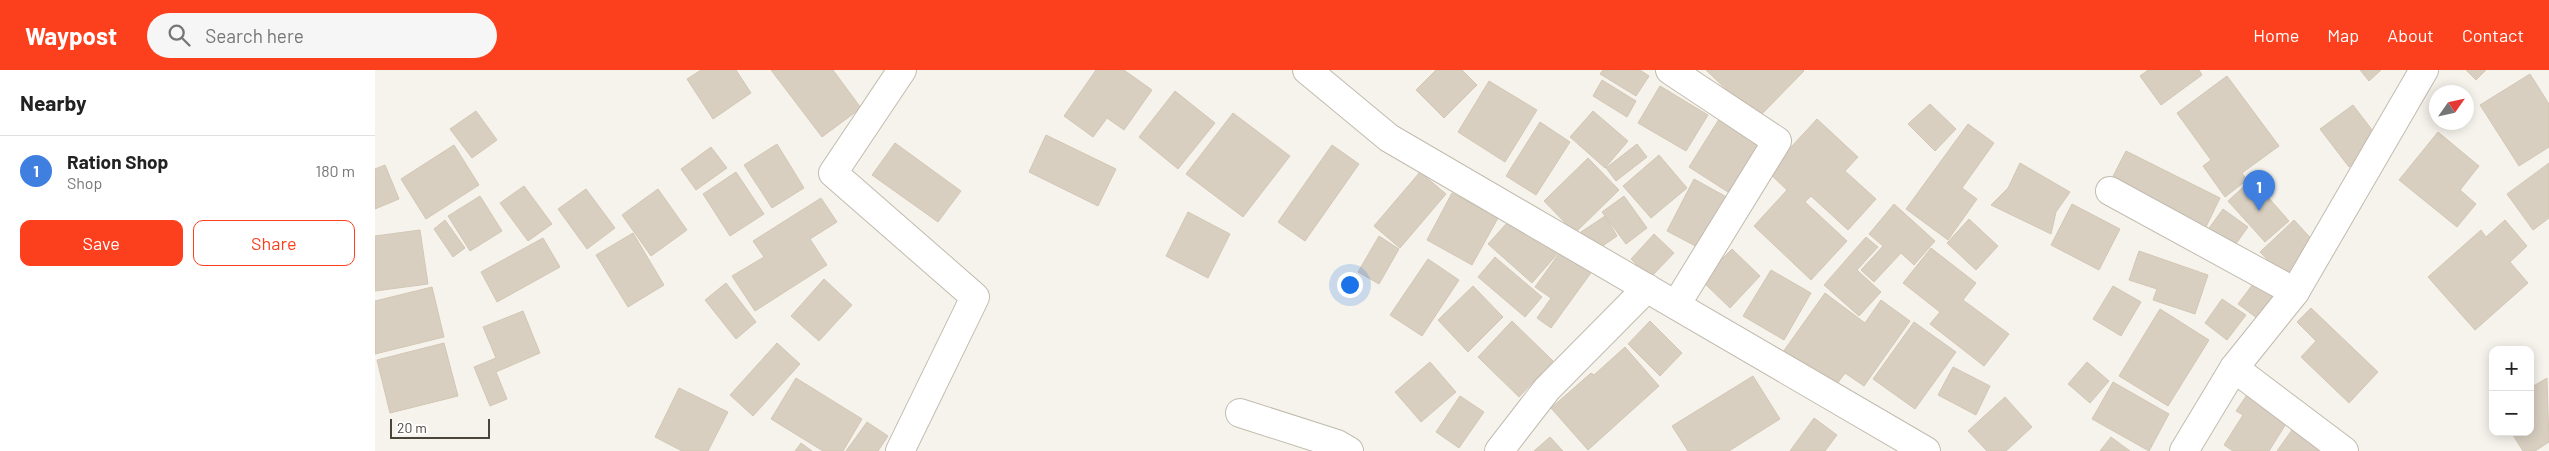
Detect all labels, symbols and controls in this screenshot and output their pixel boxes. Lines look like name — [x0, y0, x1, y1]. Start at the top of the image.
search box — [147, 13, 497, 58]
text: Waypost — [25, 21, 117, 50]
icon: search — [165, 21, 193, 49]
text: Search here — [205, 24, 304, 47]
text: Home — [2253, 24, 2299, 46]
text: Map — [2327, 24, 2359, 46]
text: About — [2387, 24, 2434, 46]
text: Contact — [2462, 24, 2524, 46]
north arrow — [2429, 85, 2474, 130]
text: Nearby — [20, 90, 86, 115]
text: Ration Shop — [67, 150, 168, 173]
text: 1 — [33, 161, 39, 180]
text: 180 m — [316, 161, 355, 180]
pin: 1 — [2243, 170, 2275, 211]
text: Shop — [67, 173, 102, 192]
button: Save — [20, 220, 183, 266]
button: Share — [193, 220, 355, 266]
your location — [1337, 272, 1363, 298]
map controls — [2489, 346, 2534, 436]
button: + — [2489, 346, 2534, 391]
button: − — [2489, 391, 2534, 436]
scale bar — [390, 416, 490, 439]
text: 20 m — [397, 419, 427, 436]

